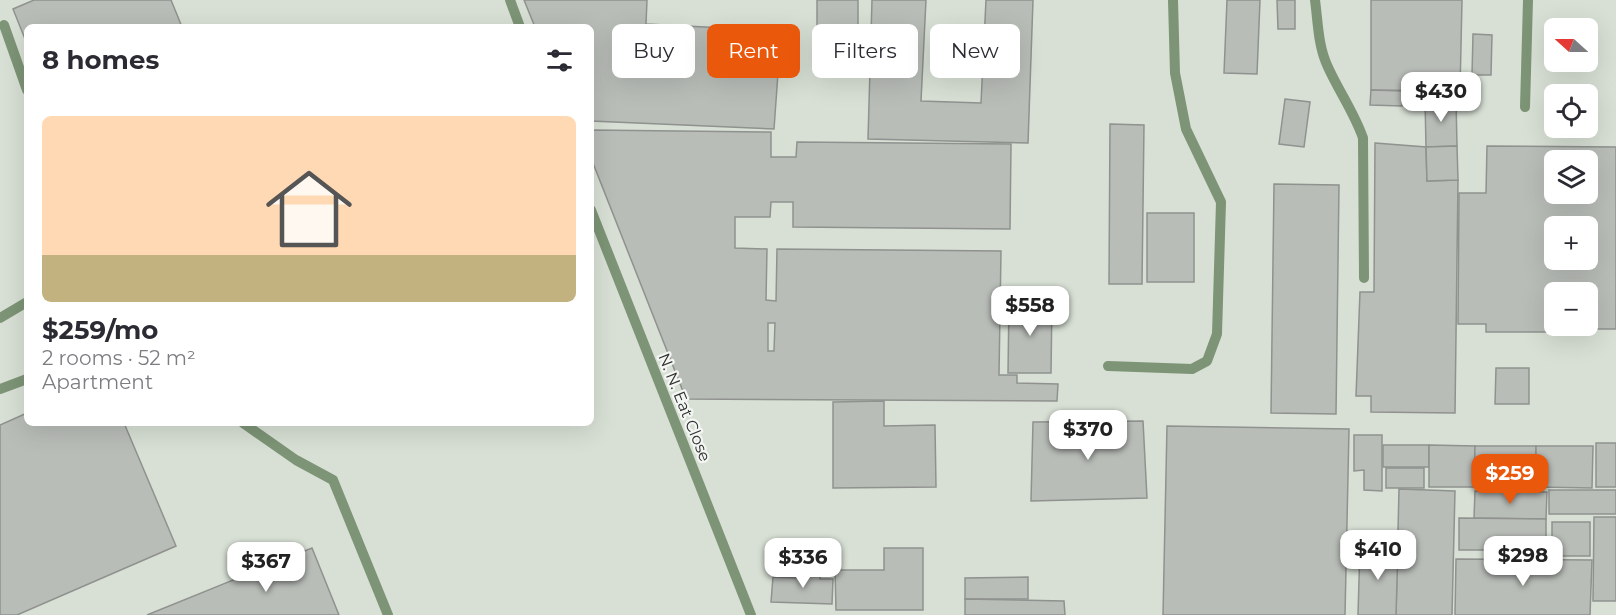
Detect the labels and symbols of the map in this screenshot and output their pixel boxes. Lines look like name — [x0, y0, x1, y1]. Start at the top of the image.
north arrow — [1544, 18, 1598, 72]
pin: $430 — [1405, 72, 1477, 123]
pin: $558 — [994, 286, 1066, 337]
street label: N. N. Eat Close — [654, 350, 715, 464]
pin: $370 — [1052, 410, 1124, 461]
pin: $259 — [1474, 454, 1546, 505]
pin: $410 — [1342, 530, 1414, 581]
pin: $298 — [1487, 536, 1559, 587]
pin: $336 — [767, 538, 839, 589]
pin: $367 — [230, 542, 302, 593]

